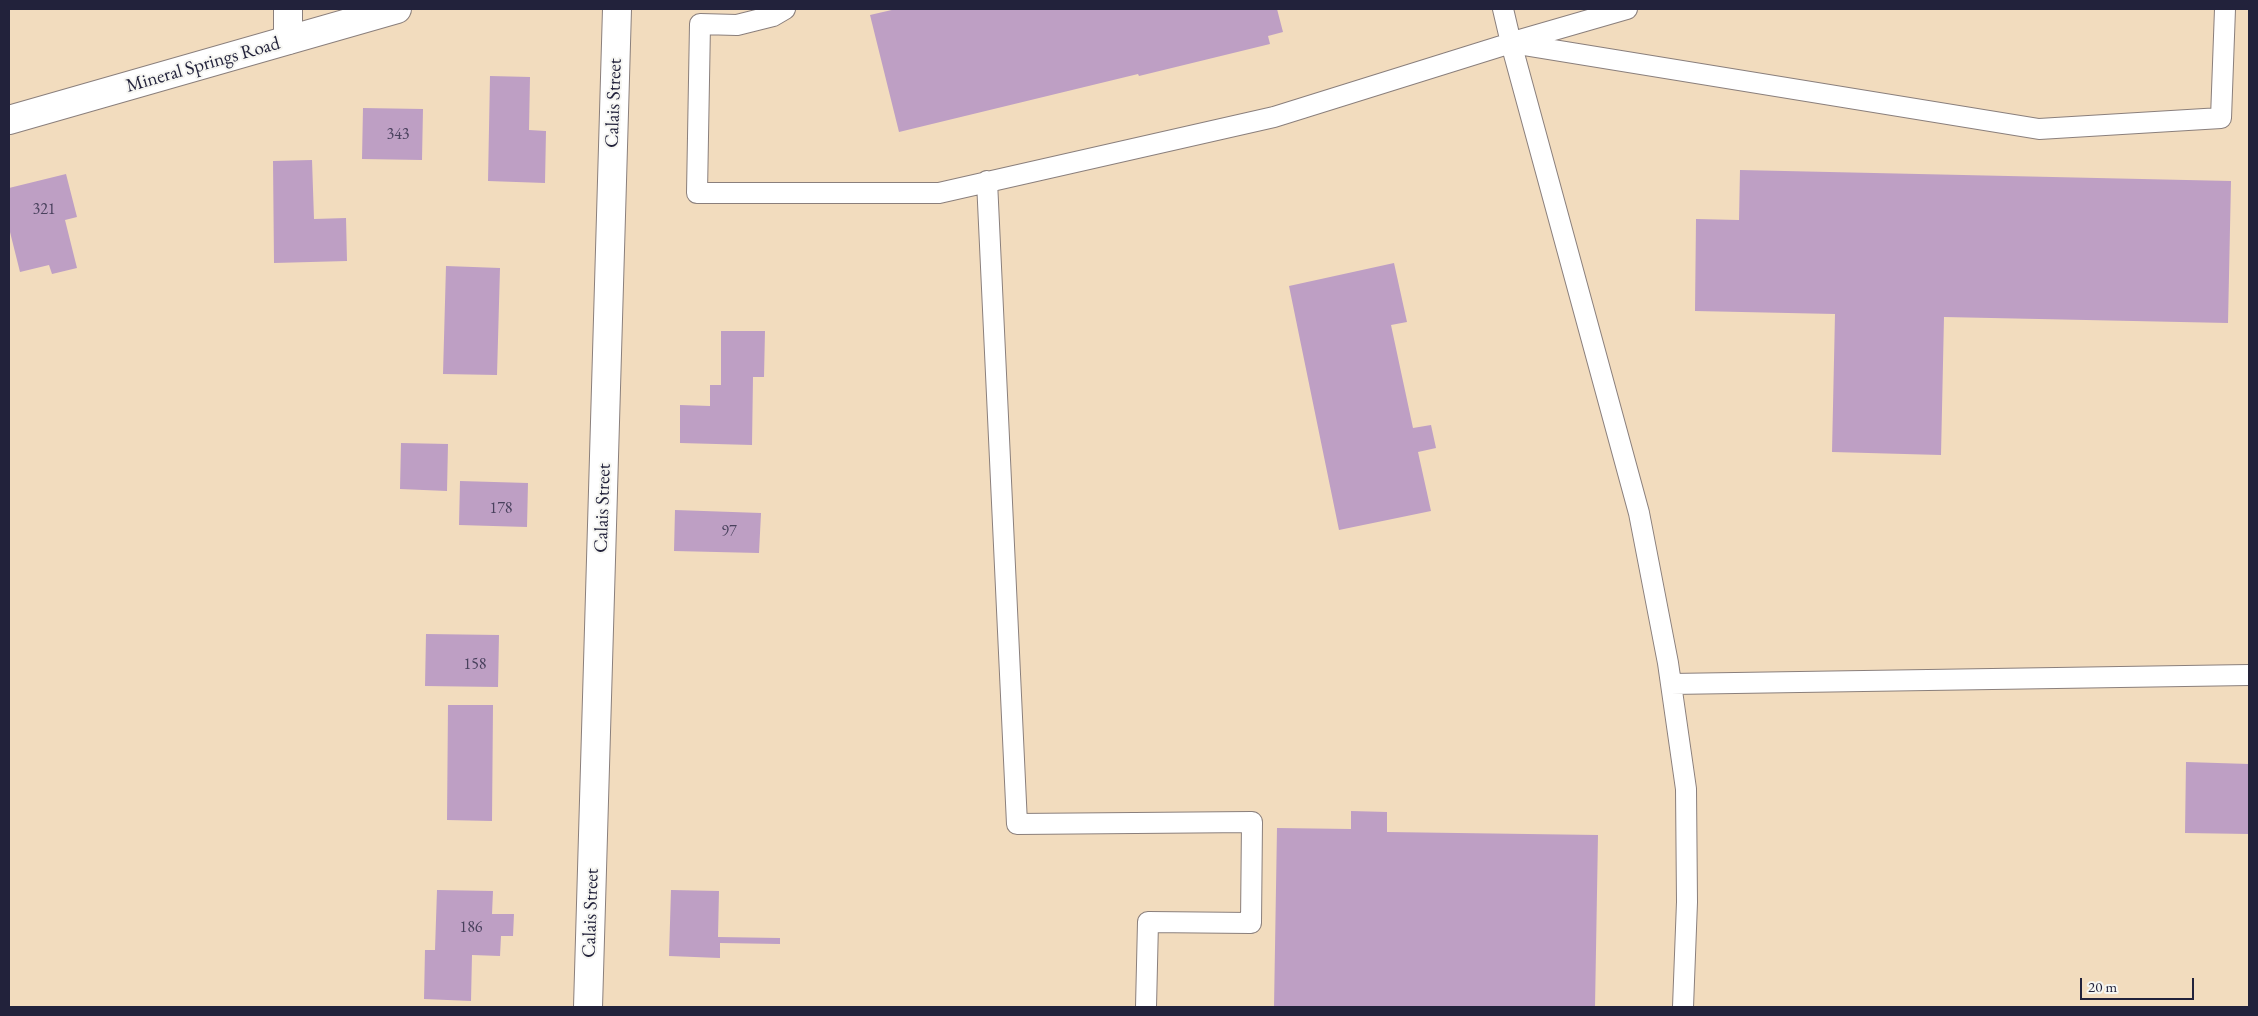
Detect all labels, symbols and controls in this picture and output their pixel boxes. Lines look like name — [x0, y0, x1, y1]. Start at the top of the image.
street label: Mineral Springs Road — [123, 32, 283, 98]
street label: Calais Street — [601, 58, 627, 148]
house number: 343 — [386, 125, 410, 145]
house number: 321 — [32, 200, 56, 220]
street label: Calais Street — [590, 463, 616, 553]
house number: 178 — [489, 499, 513, 519]
house number: 97 — [721, 522, 737, 542]
house number: 158 — [463, 655, 487, 675]
street label: Calais Street — [578, 868, 604, 958]
house number: 186 — [459, 918, 483, 938]
scale bar — [2083, 968, 2197, 1000]
text: 20 m — [2088, 977, 2117, 996]

